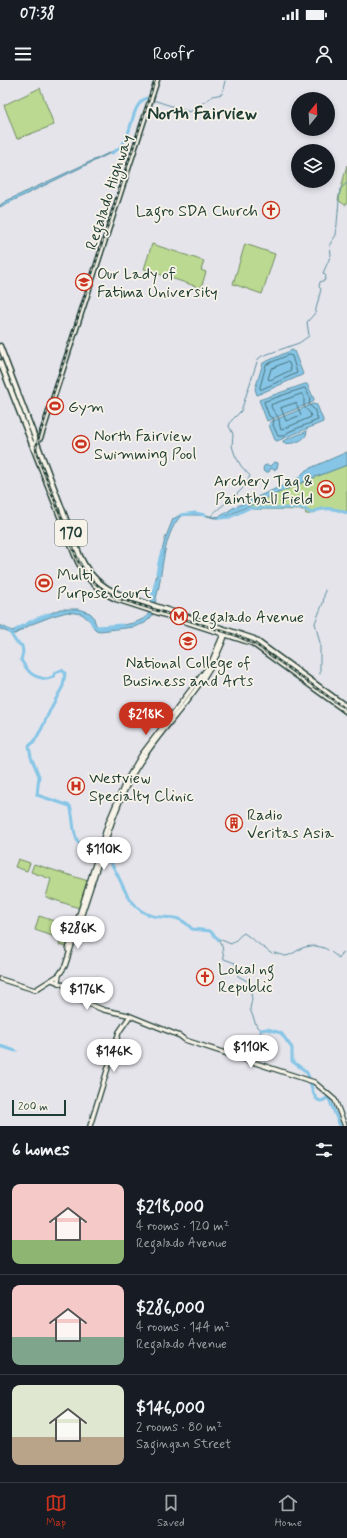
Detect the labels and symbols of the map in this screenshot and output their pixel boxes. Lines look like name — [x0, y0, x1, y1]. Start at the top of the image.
north arrow — [291, 92, 335, 136]
district label: North Fairview — [147, 102, 257, 126]
street label: Regalado Highway — [81, 132, 139, 253]
church icon: Lagro SDA Church — [261, 200, 281, 220]
place label: Lagro SDA Church — [136, 201, 258, 223]
place label: Our Lady of Fatima University — [97, 264, 218, 303]
school or university icon: Our Lady of Fatima University — [74, 272, 94, 292]
sports icon: Gym — [45, 396, 65, 416]
place label: Gym — [68, 397, 104, 418]
place label: North Fairview Swimming Pool — [94, 426, 196, 466]
sports icon: North Fairview Swimming Pool — [71, 434, 91, 454]
place label: Archery Tag & Paintball Field — [214, 471, 313, 510]
sports icon: Archery Tag & Paintball Field — [316, 479, 336, 499]
road number: 170 — [55, 520, 87, 546]
place label: Multi Purpose Court — [57, 565, 152, 604]
sports icon: Multi Purpose Court — [34, 573, 54, 593]
metro station icon: Regalado Avenue — [169, 606, 189, 626]
place label: Regalado Avenue — [192, 607, 304, 629]
school or university icon: National College of Business and Arts — [178, 631, 198, 651]
place label: National College of Business and Arts — [123, 653, 253, 692]
pin: $218K — [118, 702, 174, 736]
place label: Westview Specialty Clinic — [89, 768, 194, 807]
hospital icon: Westview Specialty Clinic — [66, 776, 86, 796]
place label: Radio Veritas Asia — [247, 805, 334, 844]
building icon: Radio Veritas Asia — [224, 813, 244, 833]
pin: $110K — [76, 837, 132, 871]
pin: $286K — [50, 916, 106, 950]
place label: Lokal ng Republic — [218, 959, 275, 998]
church icon: Lokal ng Republic — [195, 967, 215, 987]
pin: $176K — [59, 977, 115, 1011]
pin: $110K — [223, 1035, 279, 1069]
pin: $146K — [86, 1039, 142, 1073]
scale bar — [12, 1098, 66, 1117]

